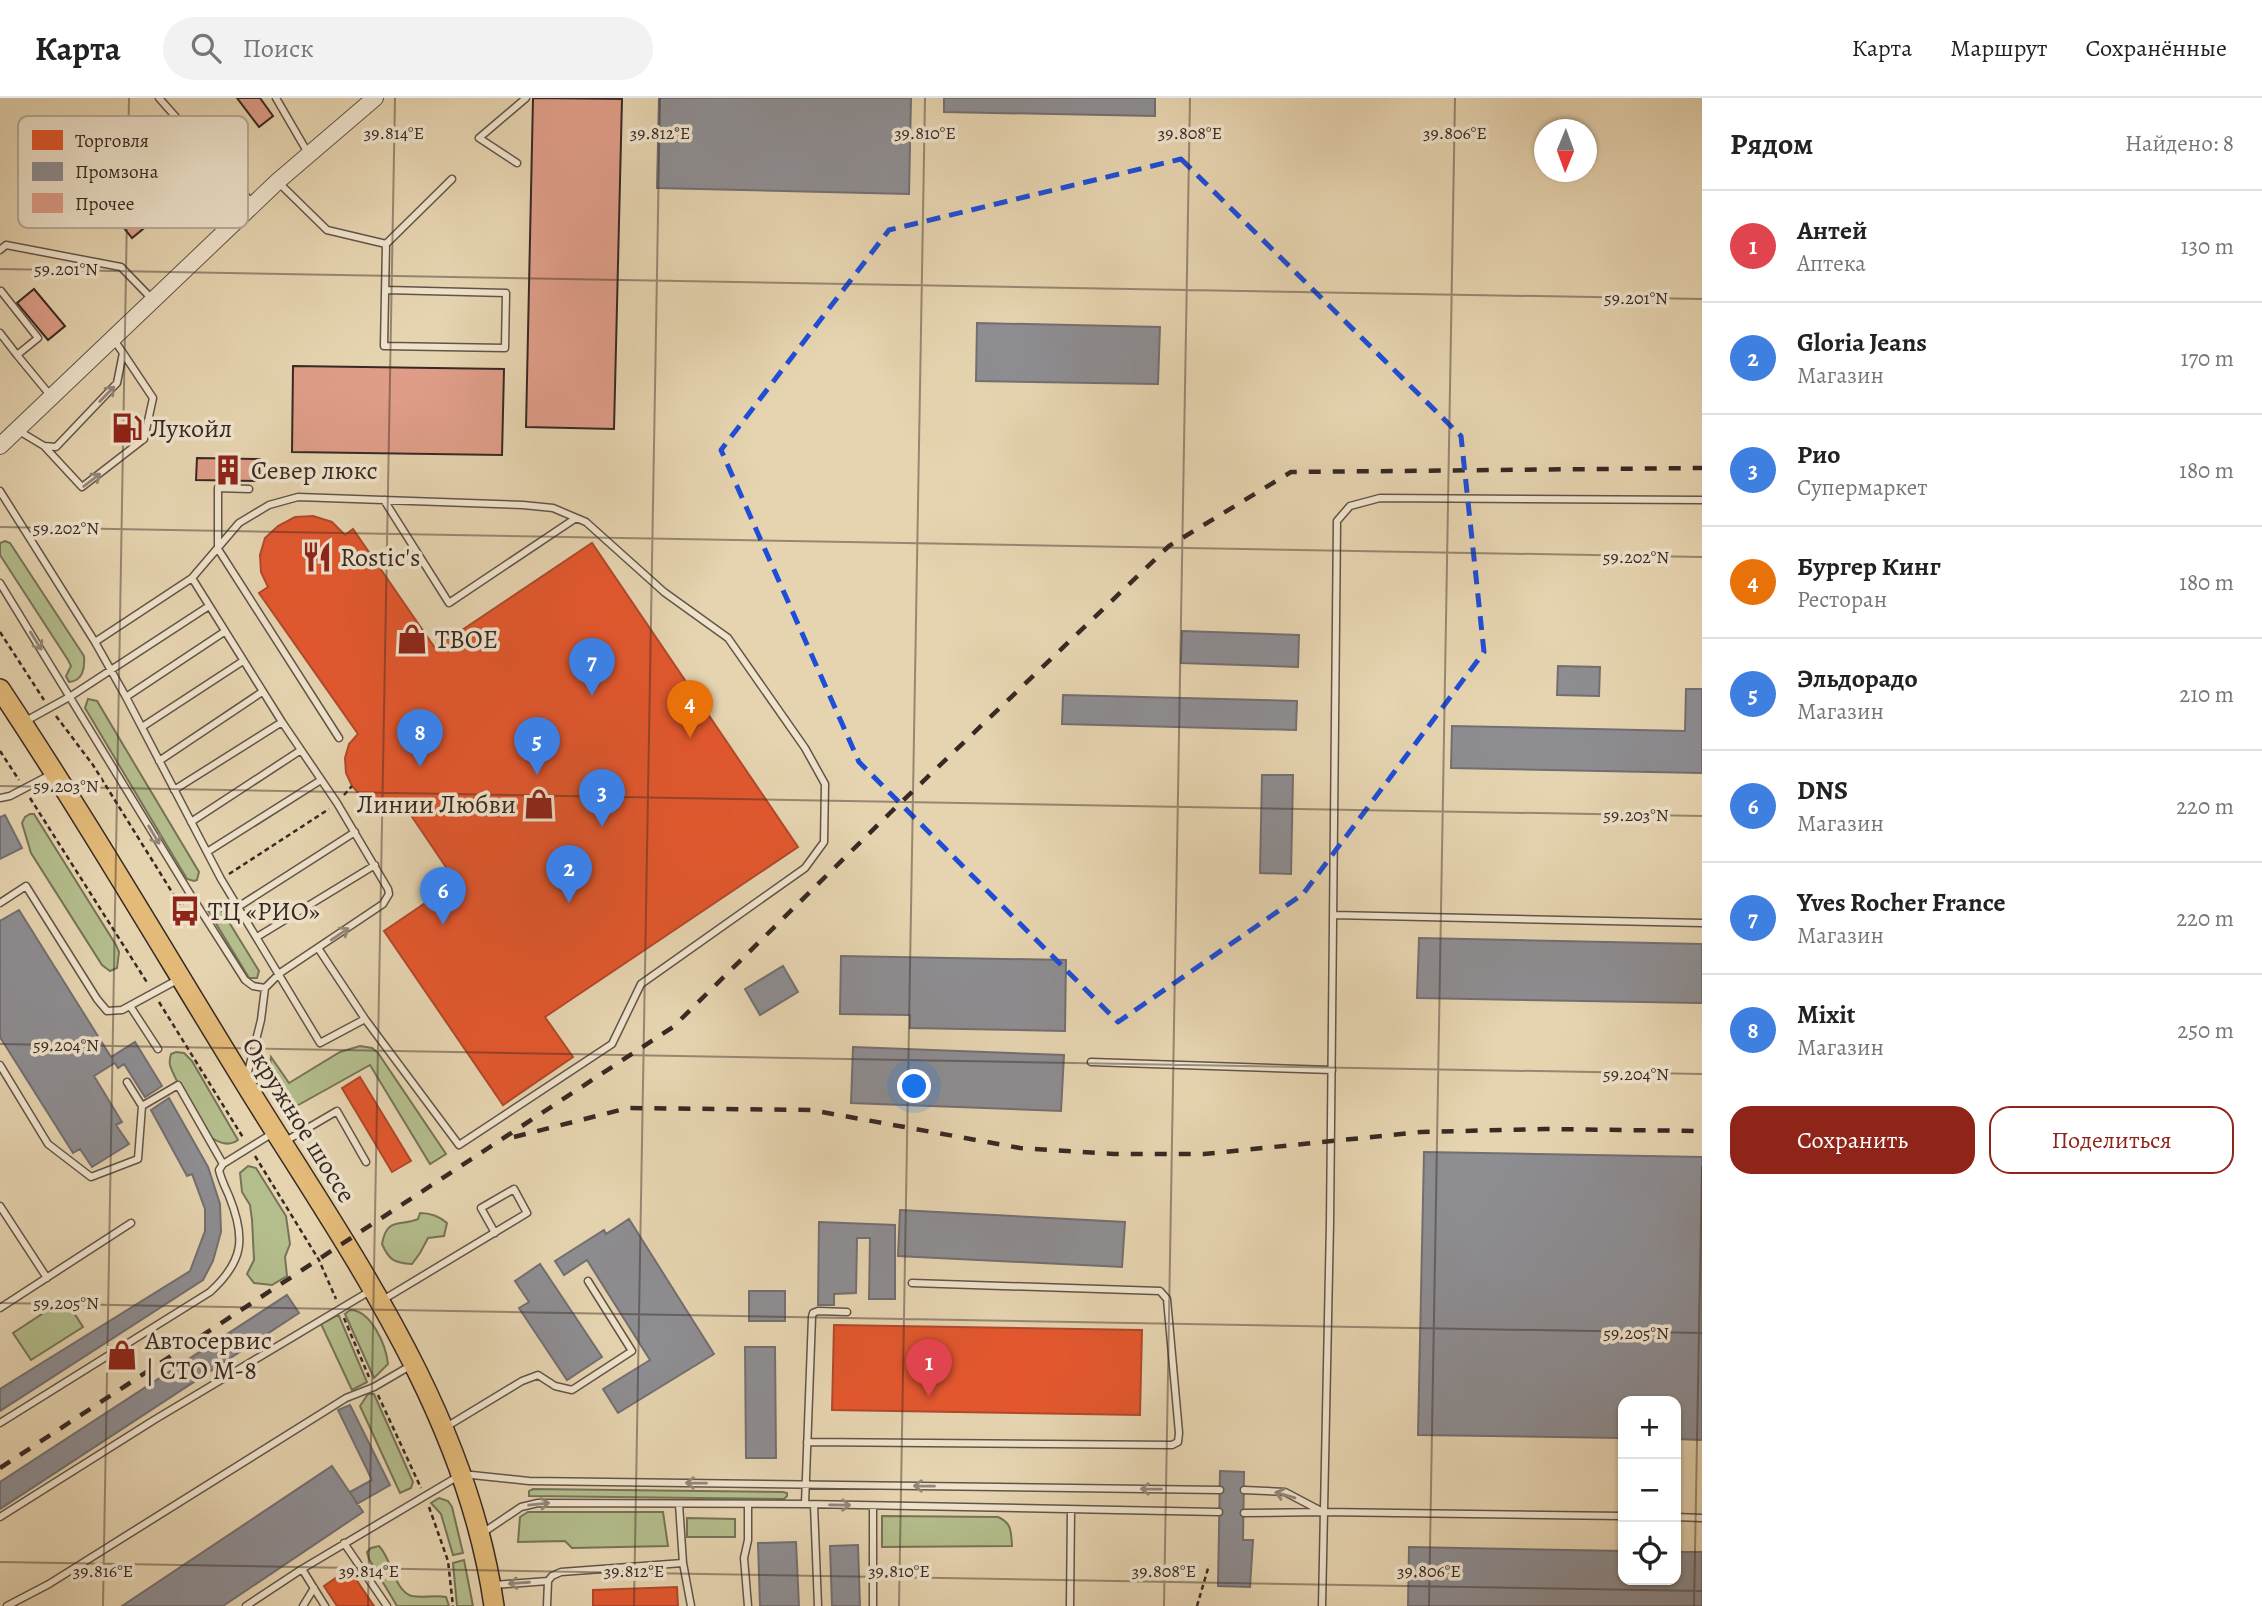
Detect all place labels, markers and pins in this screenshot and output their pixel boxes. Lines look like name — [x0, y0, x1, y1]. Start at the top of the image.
fuel station icon: Лукойл — [110, 411, 144, 445]
place label: Лукойл — [150, 411, 232, 446]
building icon: Север люкс — [211, 453, 245, 487]
place label: Север люкс — [251, 453, 378, 488]
restaurant icon: Rostic's — [300, 540, 334, 574]
place label: Rostic's — [340, 540, 420, 575]
shop icon: ТВОЕ — [395, 622, 429, 656]
place label: ТВОЕ — [435, 622, 498, 657]
pin: 7 — [569, 638, 615, 696]
pin: 4 — [667, 680, 713, 738]
pin: 8 — [397, 709, 443, 767]
pin: 5 — [514, 717, 560, 775]
pin: 3 — [579, 769, 625, 827]
place label: Линии Любви — [356, 787, 516, 822]
shop icon: Линии Любви — [522, 787, 556, 821]
pin: 2 — [546, 845, 592, 903]
pin: 6 — [420, 867, 466, 925]
bus stop icon: ТЦ «РИО» — [168, 894, 202, 928]
place label: ТЦ «РИО» — [208, 894, 320, 929]
place label: Автосервис | СТО М-8 — [144, 1323, 272, 1388]
shop icon: Автосервис | СТО М-8 — [105, 1338, 139, 1372]
pin: 1 — [906, 1339, 952, 1397]

